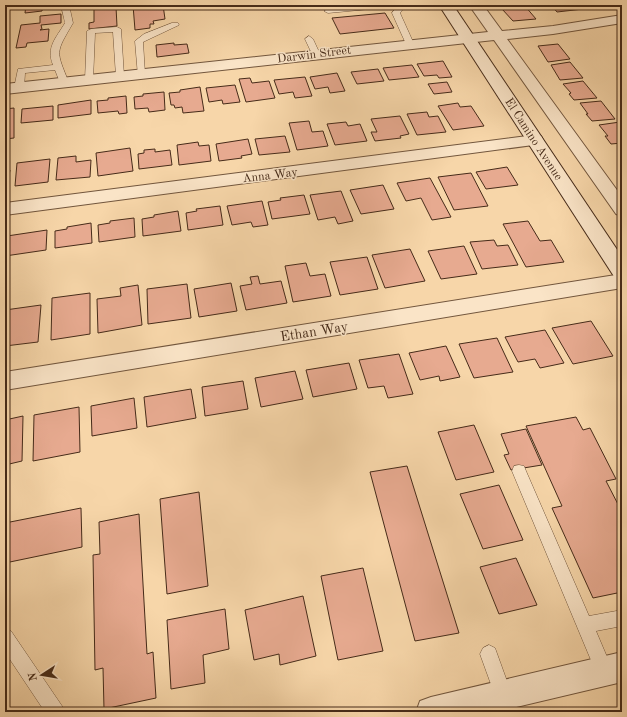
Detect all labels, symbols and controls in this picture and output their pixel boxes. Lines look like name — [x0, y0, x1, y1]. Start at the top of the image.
street label: Darwin Street — [276, 45, 352, 65]
street label: El Camino Avenue — [502, 96, 564, 183]
street label: Anna Way — [242, 167, 299, 185]
street label: Ethan Way — [279, 320, 350, 344]
north arrow — [22, 655, 62, 695]
text: N — [27, 671, 40, 682]

